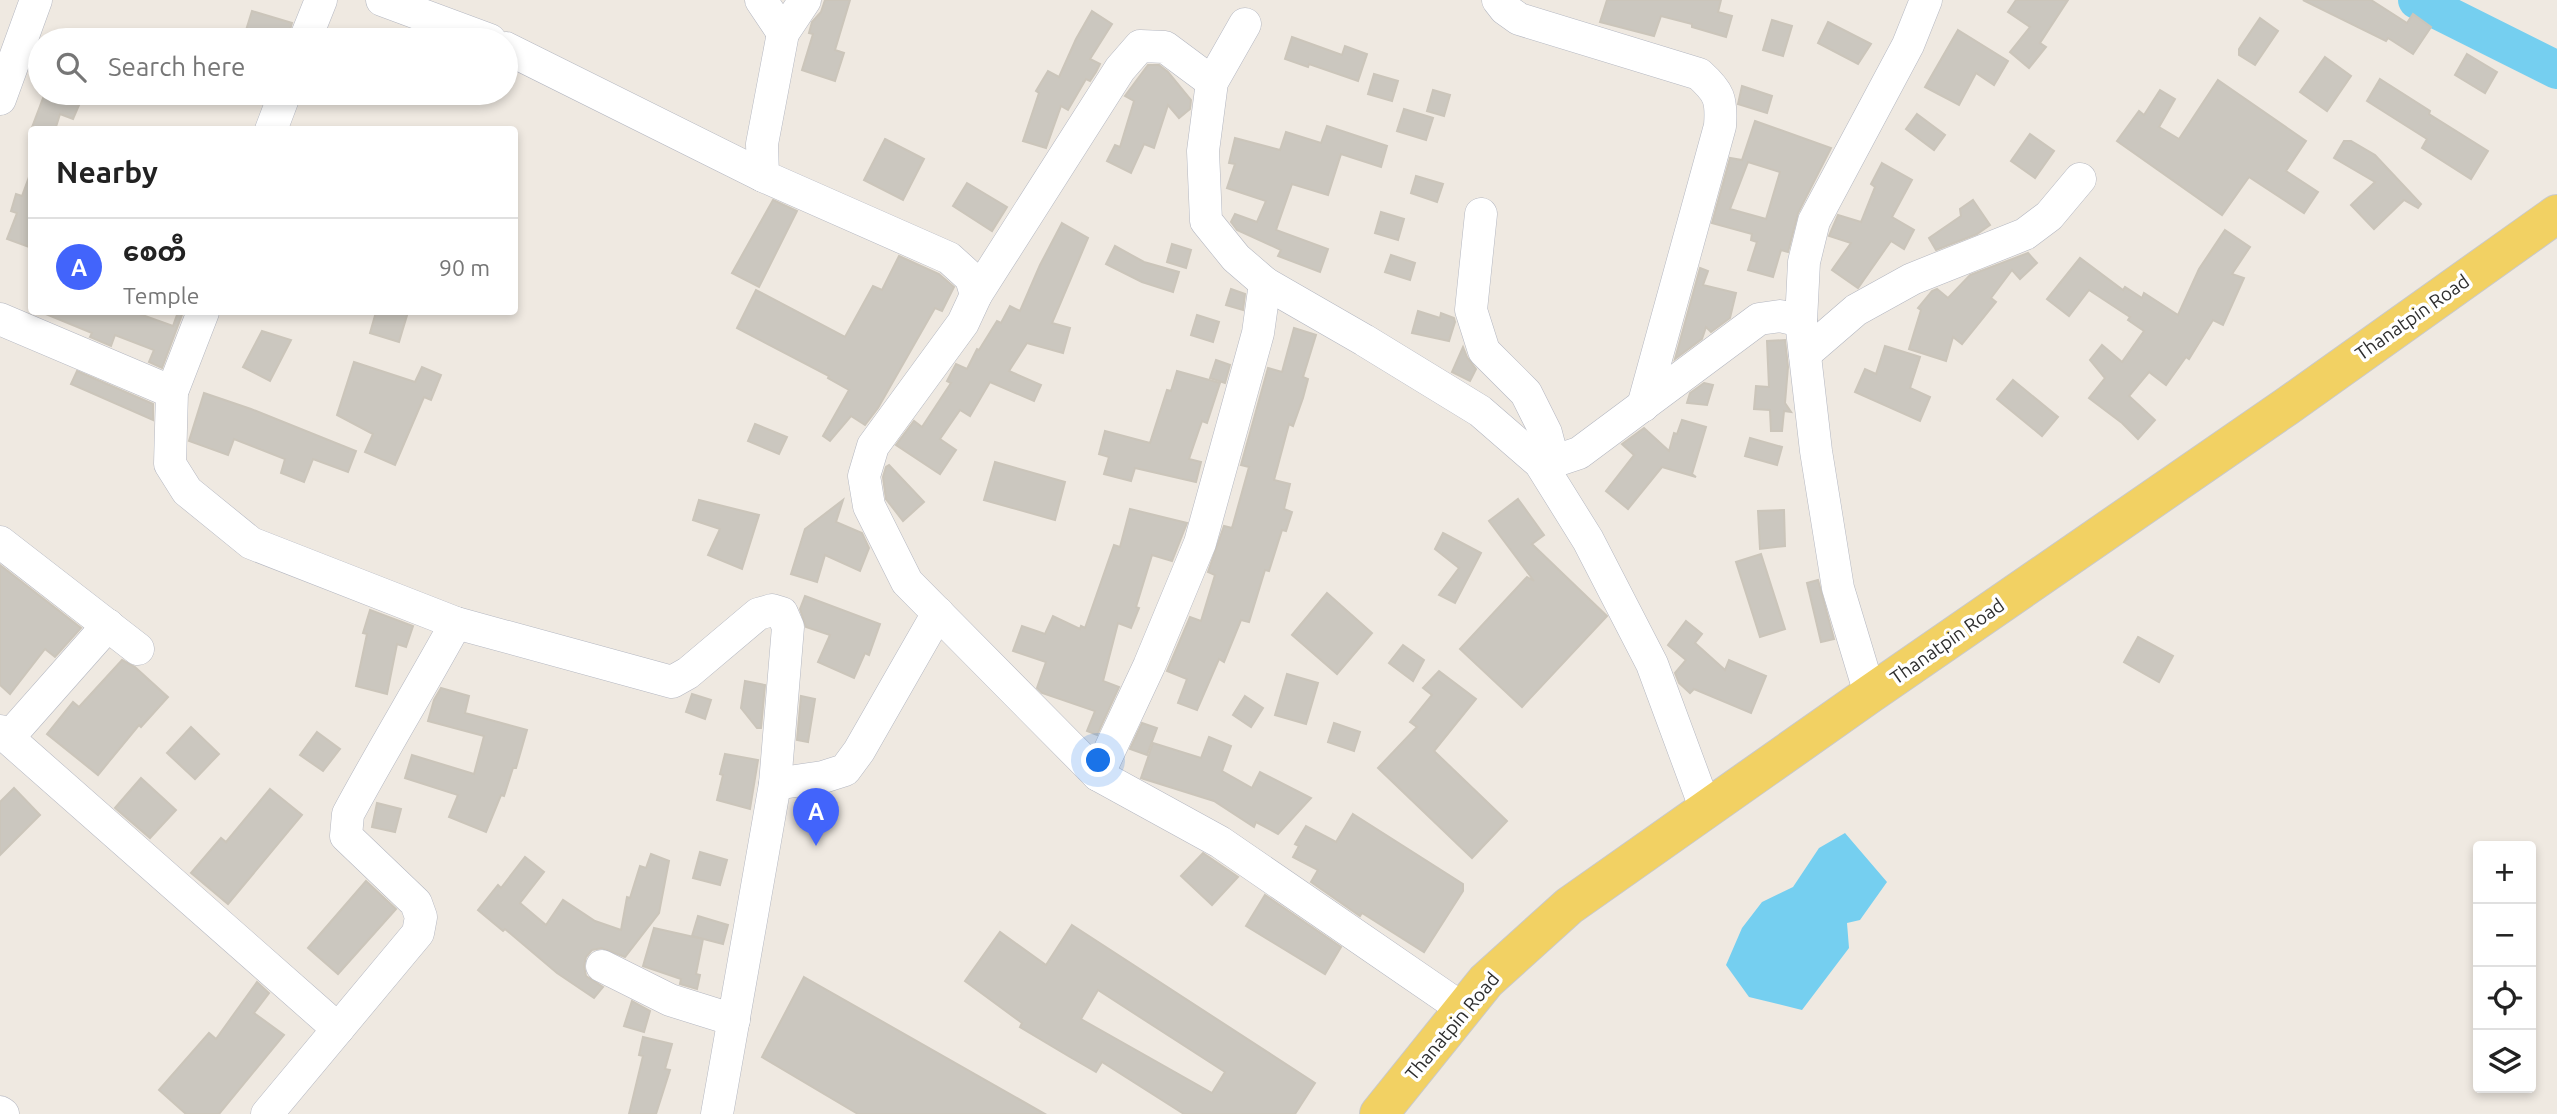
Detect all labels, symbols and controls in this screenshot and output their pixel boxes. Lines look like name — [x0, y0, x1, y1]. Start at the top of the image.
search box — [28, 28, 518, 105]
icon: search — [52, 48, 90, 86]
text: Search here — [108, 52, 245, 81]
text: Nearby — [56, 155, 158, 189]
text: စေတီ — [123, 237, 186, 266]
text: A — [71, 255, 87, 280]
text: 90 m — [439, 255, 490, 280]
street label: Thanatpin Road — [2351, 270, 2473, 364]
text: Temple — [123, 283, 199, 308]
street label: Thanatpin Road — [1886, 594, 2008, 688]
your location — [1081, 743, 1115, 777]
pin: A — [793, 788, 839, 846]
map controls — [2473, 841, 2536, 1093]
button: + — [2473, 841, 2536, 904]
button: − — [2473, 904, 2536, 967]
button: locate — [2473, 967, 2536, 1030]
street label: Thanatpin Road — [1401, 968, 1503, 1084]
button: layers — [2473, 1030, 2536, 1093]

